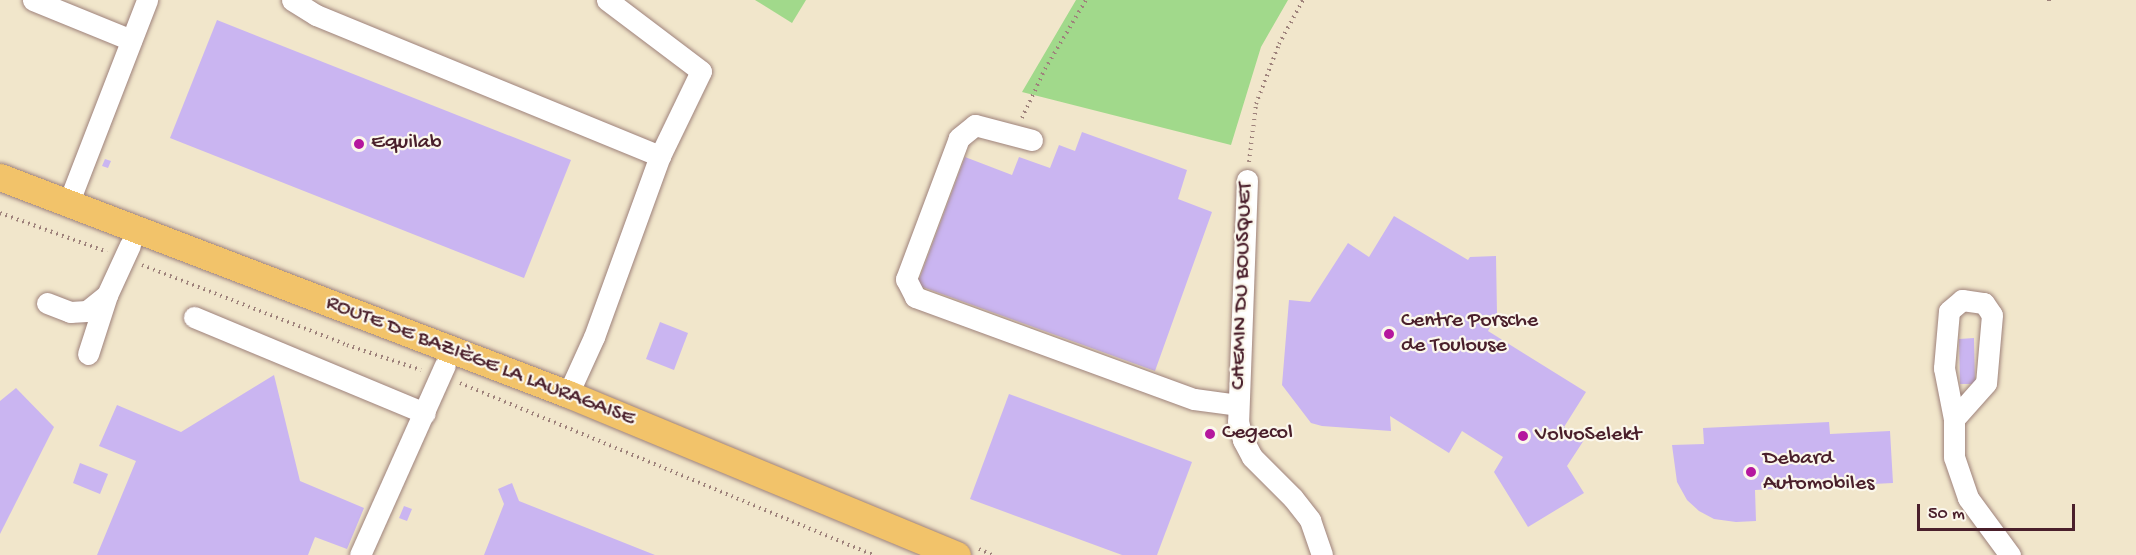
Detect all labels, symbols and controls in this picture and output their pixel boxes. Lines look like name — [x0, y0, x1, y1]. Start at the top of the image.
place label: Equilab — [371, 131, 442, 157]
marker: Equilab — [352, 137, 366, 151]
street label: CHEMIN DU BOUSQUET — [1226, 182, 1260, 390]
street label: ROUTE DE BAZIÈGE LA LAURAGAISE — [322, 291, 638, 433]
place label: Centre Porsche de Toulouse — [1401, 308, 1538, 360]
marker: Centre Porsche de Toulouse — [1382, 327, 1396, 341]
place label: Cegecol — [1222, 421, 1293, 447]
place label: VolvoSelekt — [1535, 423, 1641, 449]
marker: Cegecol — [1203, 427, 1217, 441]
marker: VolvoSelekt — [1516, 429, 1530, 443]
place label: Debard Automobiles — [1763, 446, 1874, 498]
marker: Debard Automobiles — [1744, 465, 1758, 479]
scale bar — [1920, 492, 2078, 530]
text: 50 m — [1928, 504, 1965, 525]

